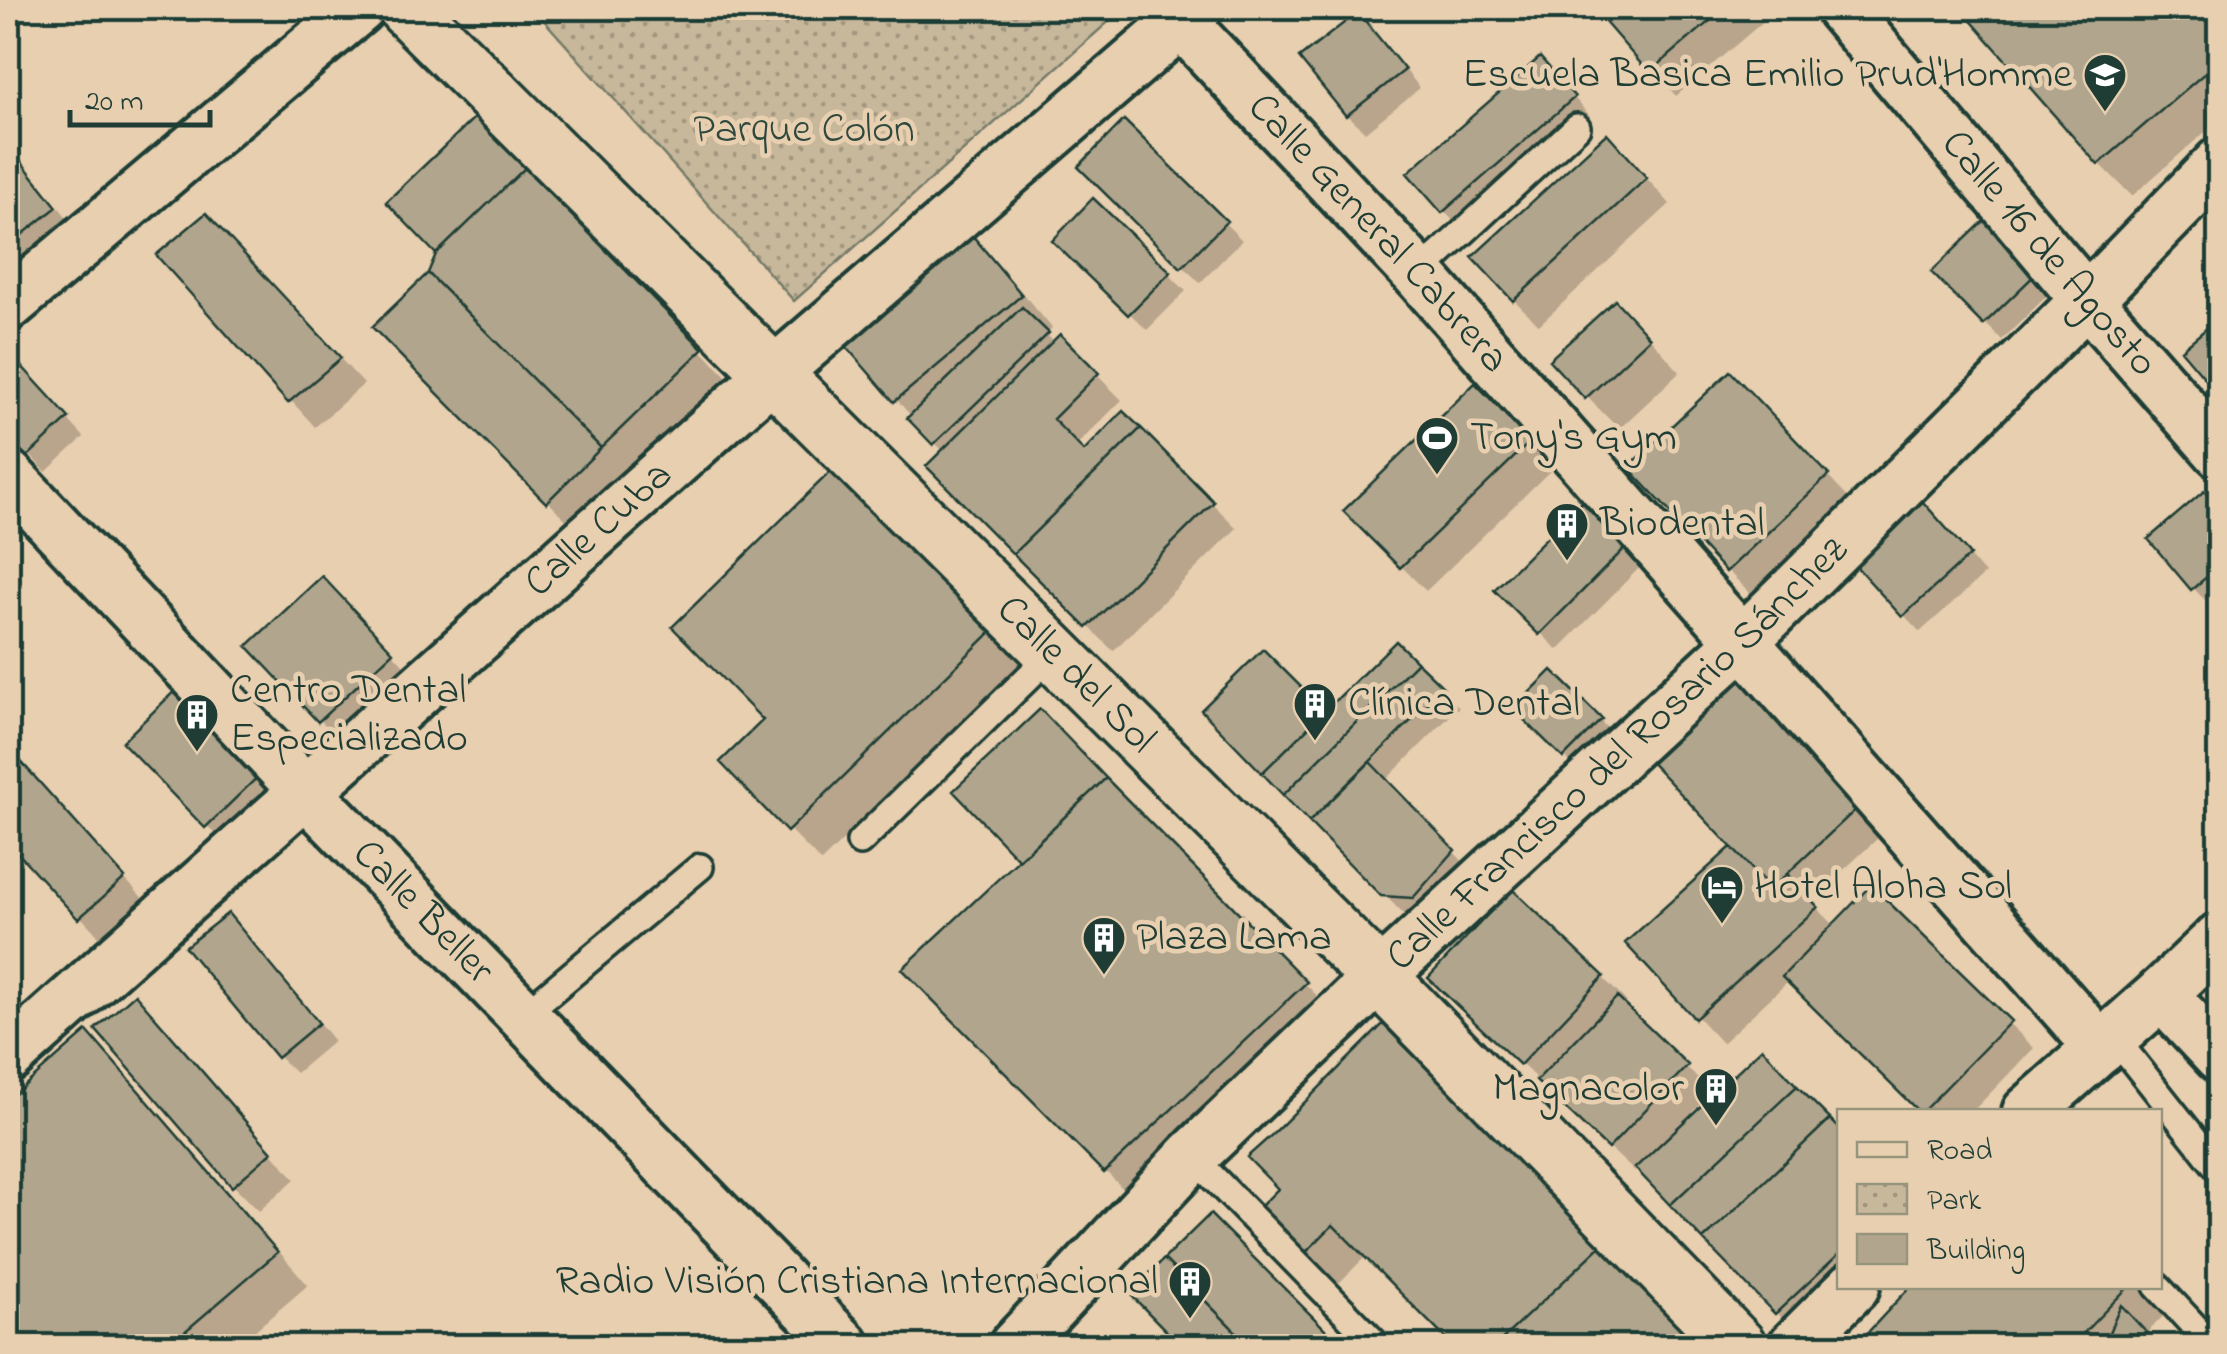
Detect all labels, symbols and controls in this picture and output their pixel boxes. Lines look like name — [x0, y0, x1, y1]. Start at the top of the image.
place label: Escuela Basica Emilio Prud'Homme — [1462, 45, 2072, 106]
school or university icon: Escuela Basica Emilio Prud'Homme — [2082, 52, 2128, 113]
scale bar — [70, 65, 210, 127]
street label: Calle General Cabrera — [1232, 79, 1523, 387]
text: 20 m — [85, 81, 144, 125]
park label: Parque Colón — [693, 100, 915, 161]
street label: Calle 16 de Agosto — [1926, 117, 2172, 391]
place label: Tony's Gym — [1470, 408, 1677, 469]
sports icon: Tony's Gym — [1414, 415, 1460, 476]
street label: Calle Cuba — [511, 446, 687, 613]
place label: Biodental — [1599, 494, 1765, 555]
building icon: Biodental — [1544, 501, 1590, 562]
street label: Calle Francisco del Rosario Sánchez — [1373, 522, 1863, 986]
street label: Calle del Sol — [982, 581, 1169, 768]
place label: Centro Dental Especializado — [230, 661, 468, 770]
place label: Clínica Dental — [1348, 674, 1580, 735]
building icon: Clínica Dental — [1292, 681, 1338, 742]
building icon: Centro Dental Especializado — [174, 692, 220, 753]
street label: Calle Beller — [337, 826, 509, 1000]
place label: Hotel Aloha Sol — [1754, 857, 2012, 918]
hotel icon: Hotel Aloha Sol — [1699, 864, 1745, 925]
place label: Plaza Lama — [1136, 908, 1332, 969]
building icon: Plaza Lama — [1081, 915, 1127, 976]
place label: Magnacolor — [1492, 1059, 1685, 1120]
building icon: Magnacolor — [1693, 1066, 1739, 1127]
legend — [1837, 1109, 2162, 1289]
text: Road — [1927, 1130, 1992, 1174]
text: Park — [1927, 1180, 1982, 1224]
text: Building — [1926, 1230, 2025, 1274]
place label: Radio Visión Cristiana Internacional — [556, 1252, 1158, 1313]
building icon: Radio Visión Cristiana Internacional — [1167, 1259, 1213, 1320]

